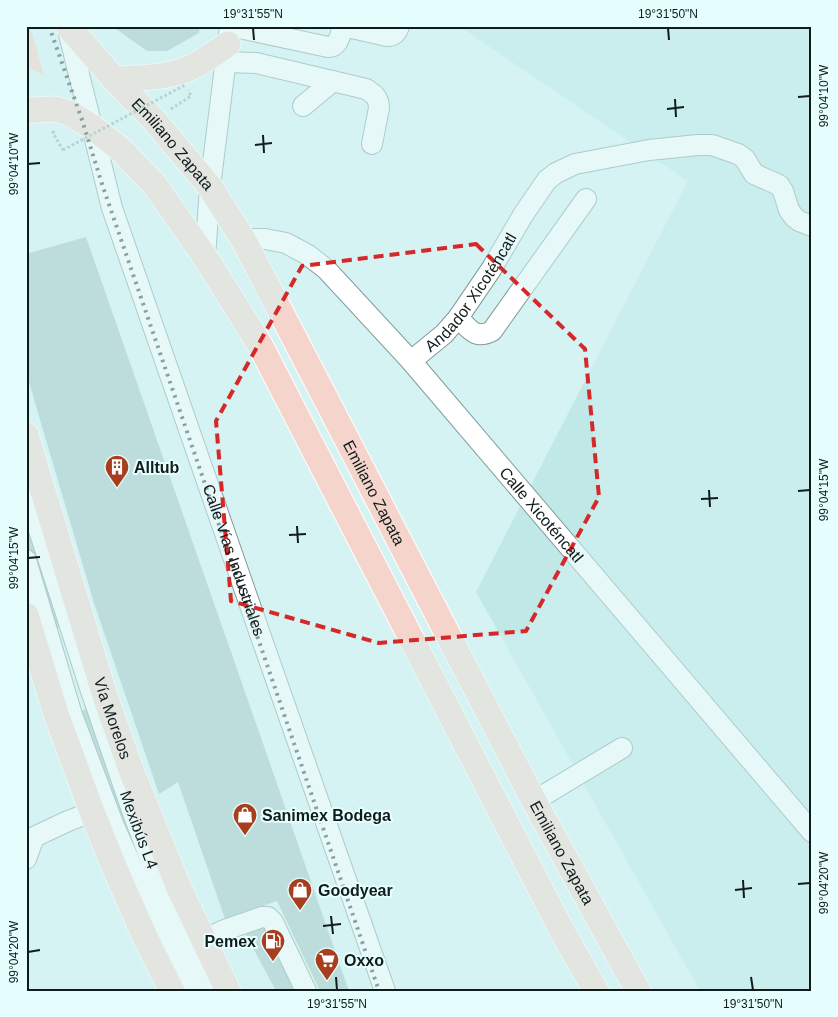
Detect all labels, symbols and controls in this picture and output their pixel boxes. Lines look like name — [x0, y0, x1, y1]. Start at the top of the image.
text: 19°31'55"N — [223, 7, 283, 21]
text: 19°31'50"N — [638, 7, 698, 21]
text: 99°04'10"W — [817, 64, 831, 127]
street label: Emiliano Zapata — [129, 95, 217, 193]
text: 99°04'10"W — [7, 132, 21, 195]
street label: Andador Xicoténcatl — [421, 230, 519, 355]
street label: Emiliano Zapata — [340, 437, 409, 548]
building icon: Alltub — [104, 454, 130, 488]
text: 99°04'15"W — [817, 458, 831, 521]
place label: Alltub — [134, 459, 180, 476]
street label: Calle Xicoténcatl — [496, 464, 587, 565]
street label: Calle Vías Industriales — [200, 482, 268, 638]
text: 99°04'15"W — [7, 526, 21, 589]
street label: Vía Morelos — [91, 675, 135, 761]
street label: Mexibús L4 — [117, 788, 162, 871]
street label: Emiliano Zapata — [527, 798, 597, 907]
shop icon: Sanimex Bodega — [232, 802, 258, 836]
place label: Sanimex Bodega — [262, 807, 391, 824]
text: 99°04'20"W — [817, 851, 831, 914]
shop icon: Goodyear — [287, 877, 313, 911]
place label: Goodyear — [318, 882, 393, 899]
text: 99°04'20"W — [7, 920, 21, 983]
fuel station icon: Pemex — [260, 928, 286, 962]
place label: Pemex — [204, 933, 256, 950]
supermarket icon: Oxxo — [314, 947, 340, 981]
place label: Oxxo — [344, 952, 384, 969]
text: 19°31'55"N — [307, 997, 367, 1011]
text: 19°31'50"N — [723, 997, 783, 1011]

